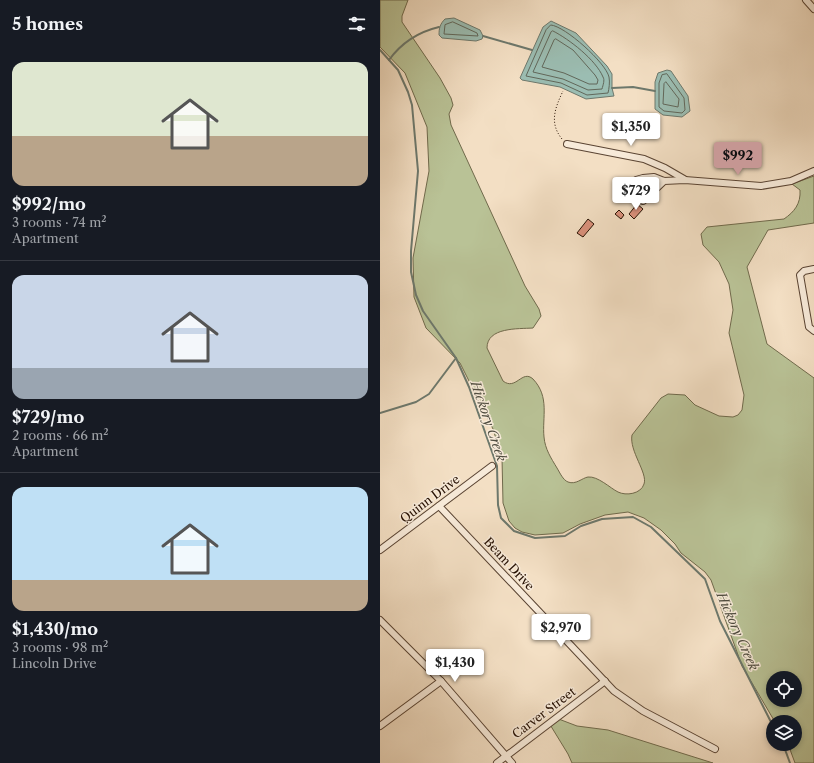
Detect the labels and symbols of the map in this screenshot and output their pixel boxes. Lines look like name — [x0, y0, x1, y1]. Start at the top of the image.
pin: $1,350 — [598, 113, 664, 147]
pin: $992 — [714, 142, 762, 176]
pin: $729 — [612, 177, 660, 211]
water label: Hickory Creek — [467, 378, 510, 464]
street label: Quinn Drive — [397, 471, 463, 526]
street label: Beam Drive — [481, 534, 538, 593]
water label: Hickory Creek — [713, 588, 763, 673]
pin: $2,970 — [528, 614, 594, 648]
pin: $1,430 — [422, 649, 488, 683]
street label: Carver Street — [509, 683, 579, 741]

